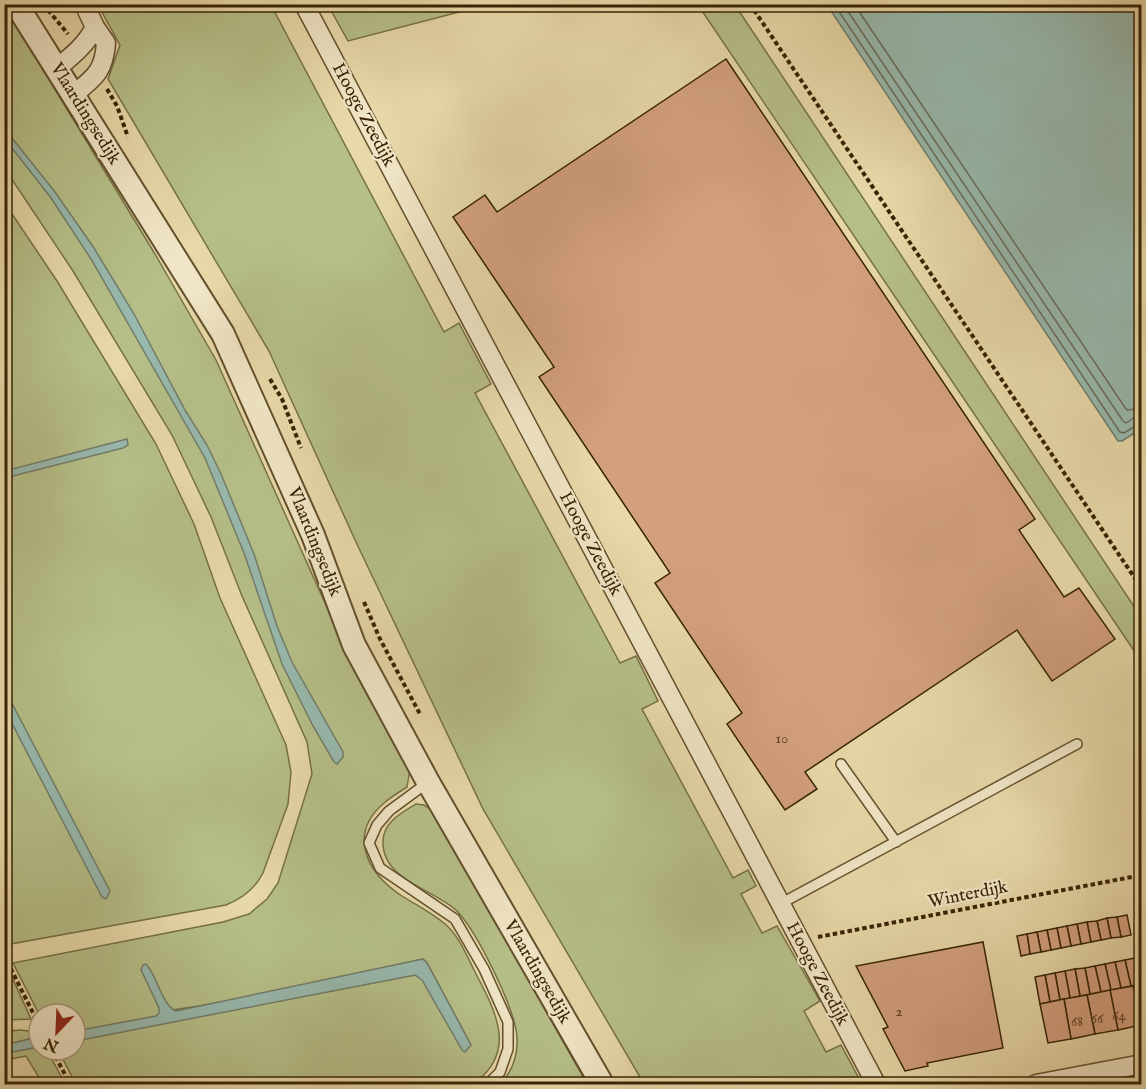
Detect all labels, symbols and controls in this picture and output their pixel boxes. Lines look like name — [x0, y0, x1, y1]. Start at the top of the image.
street label: Vlaardingsedijk — [44, 58, 126, 170]
street label: Hooge Zeedijk — [326, 59, 400, 171]
street label: Vlaardingsedijk — [281, 483, 347, 600]
street label: Hooge Zeedijk — [553, 488, 627, 600]
house number: 10 — [776, 729, 788, 748]
street label: Winterdijk — [926, 876, 1010, 914]
street label: Vlaardingsedijk — [498, 915, 576, 1028]
street label: Hooge Zeedijk — [780, 918, 854, 1030]
north arrow — [27, 1002, 87, 1062]
house number: 2 — [895, 1002, 903, 1021]
house number: 64 — [1112, 1006, 1126, 1025]
house number: 66 — [1091, 1009, 1104, 1028]
house number: 68 — [1071, 1012, 1083, 1031]
text: N — [41, 1032, 63, 1056]

